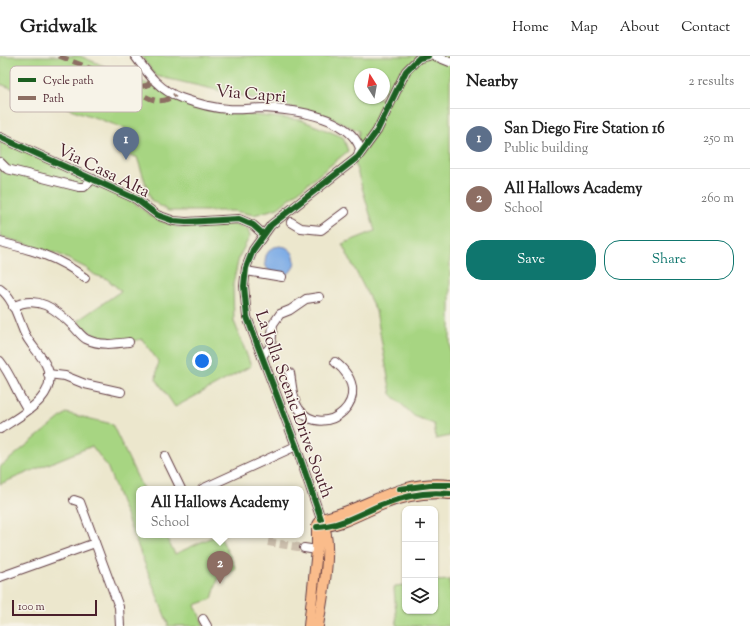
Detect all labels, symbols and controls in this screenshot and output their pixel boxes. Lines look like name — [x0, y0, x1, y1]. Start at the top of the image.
text: Gridwalk — [20, 14, 97, 41]
text: Home — [512, 18, 549, 38]
text: Map — [571, 18, 598, 38]
text: About — [620, 18, 659, 38]
text: Contact — [681, 18, 730, 38]
legend — [10, 66, 142, 112]
north arrow — [354, 68, 390, 104]
text: Nearby — [466, 70, 518, 94]
text: Cycle path — [43, 73, 94, 89]
text: 2 results — [689, 73, 734, 91]
street label: Via Capri — [215, 80, 287, 110]
text: Path — [43, 91, 65, 107]
text: San Diego Fire Station 16 — [504, 119, 665, 140]
pin: 1 — [113, 127, 139, 160]
text: 1 — [477, 130, 481, 148]
text: 250 m — [703, 130, 734, 148]
street label: Via Casa Alta — [53, 139, 154, 205]
text: Public building — [504, 140, 588, 158]
text: All Hallows Academy — [504, 179, 643, 200]
text: 2 — [476, 190, 482, 208]
text: 260 m — [701, 190, 734, 208]
text: School — [504, 200, 543, 218]
button: Save — [466, 240, 596, 280]
button: Share — [604, 240, 734, 280]
street label: La Jolla Scenic Drive South — [248, 307, 338, 502]
your location — [192, 351, 212, 371]
popup — [136, 486, 304, 538]
text: All Hallows Academy — [151, 493, 289, 514]
map controls — [402, 506, 438, 614]
button: + — [402, 506, 438, 542]
text: School — [151, 514, 190, 532]
button: − — [402, 542, 438, 578]
pin: 2 — [207, 551, 233, 584]
button: layers — [402, 578, 438, 614]
scale bar — [12, 598, 97, 617]
text: 100 m — [18, 599, 45, 615]

